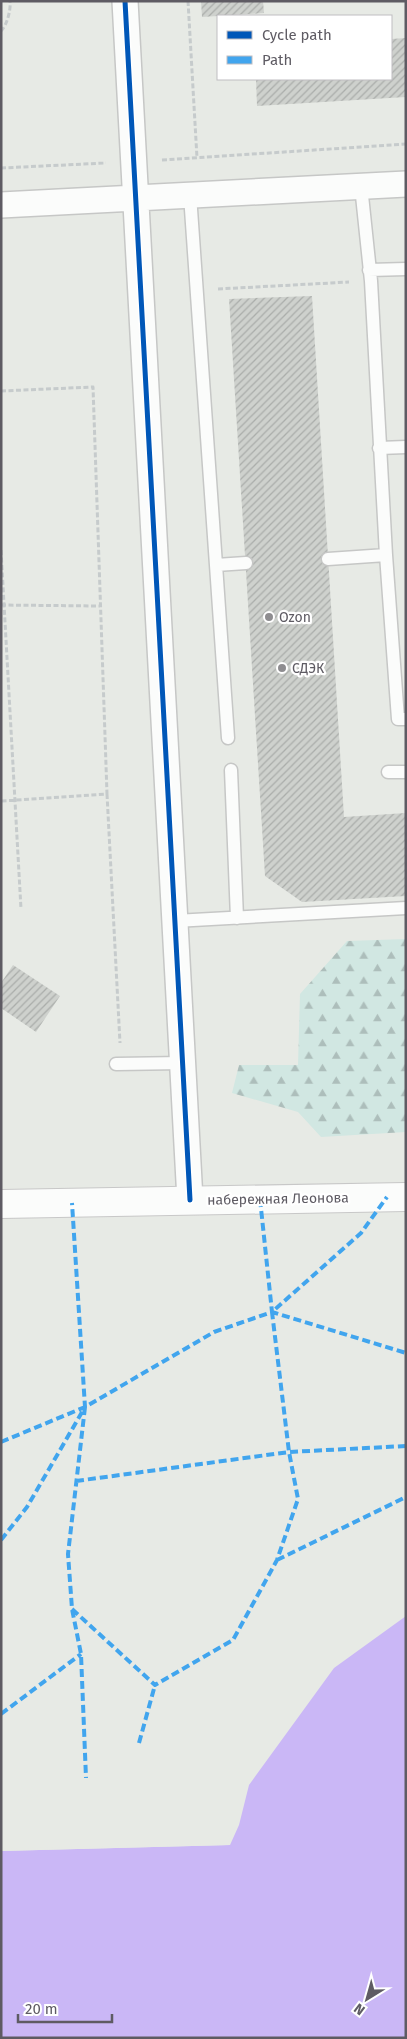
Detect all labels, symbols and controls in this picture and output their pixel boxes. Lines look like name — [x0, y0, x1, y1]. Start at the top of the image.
legend — [217, 15, 392, 80]
text: Cycle path — [262, 26, 332, 44]
text: Path — [262, 51, 292, 69]
place label: Ozon — [279, 609, 311, 626]
marker: Ozon — [263, 611, 275, 623]
place label: СДЭК — [292, 660, 325, 677]
marker: СДЭК — [276, 662, 288, 674]
street label: набережная Леонова — [207, 1189, 349, 1209]
north arrow — [342, 1974, 392, 2024]
scale bar — [18, 1992, 111, 2024]
text: N — [351, 1999, 368, 2019]
text: 20 m — [25, 2000, 58, 2018]

